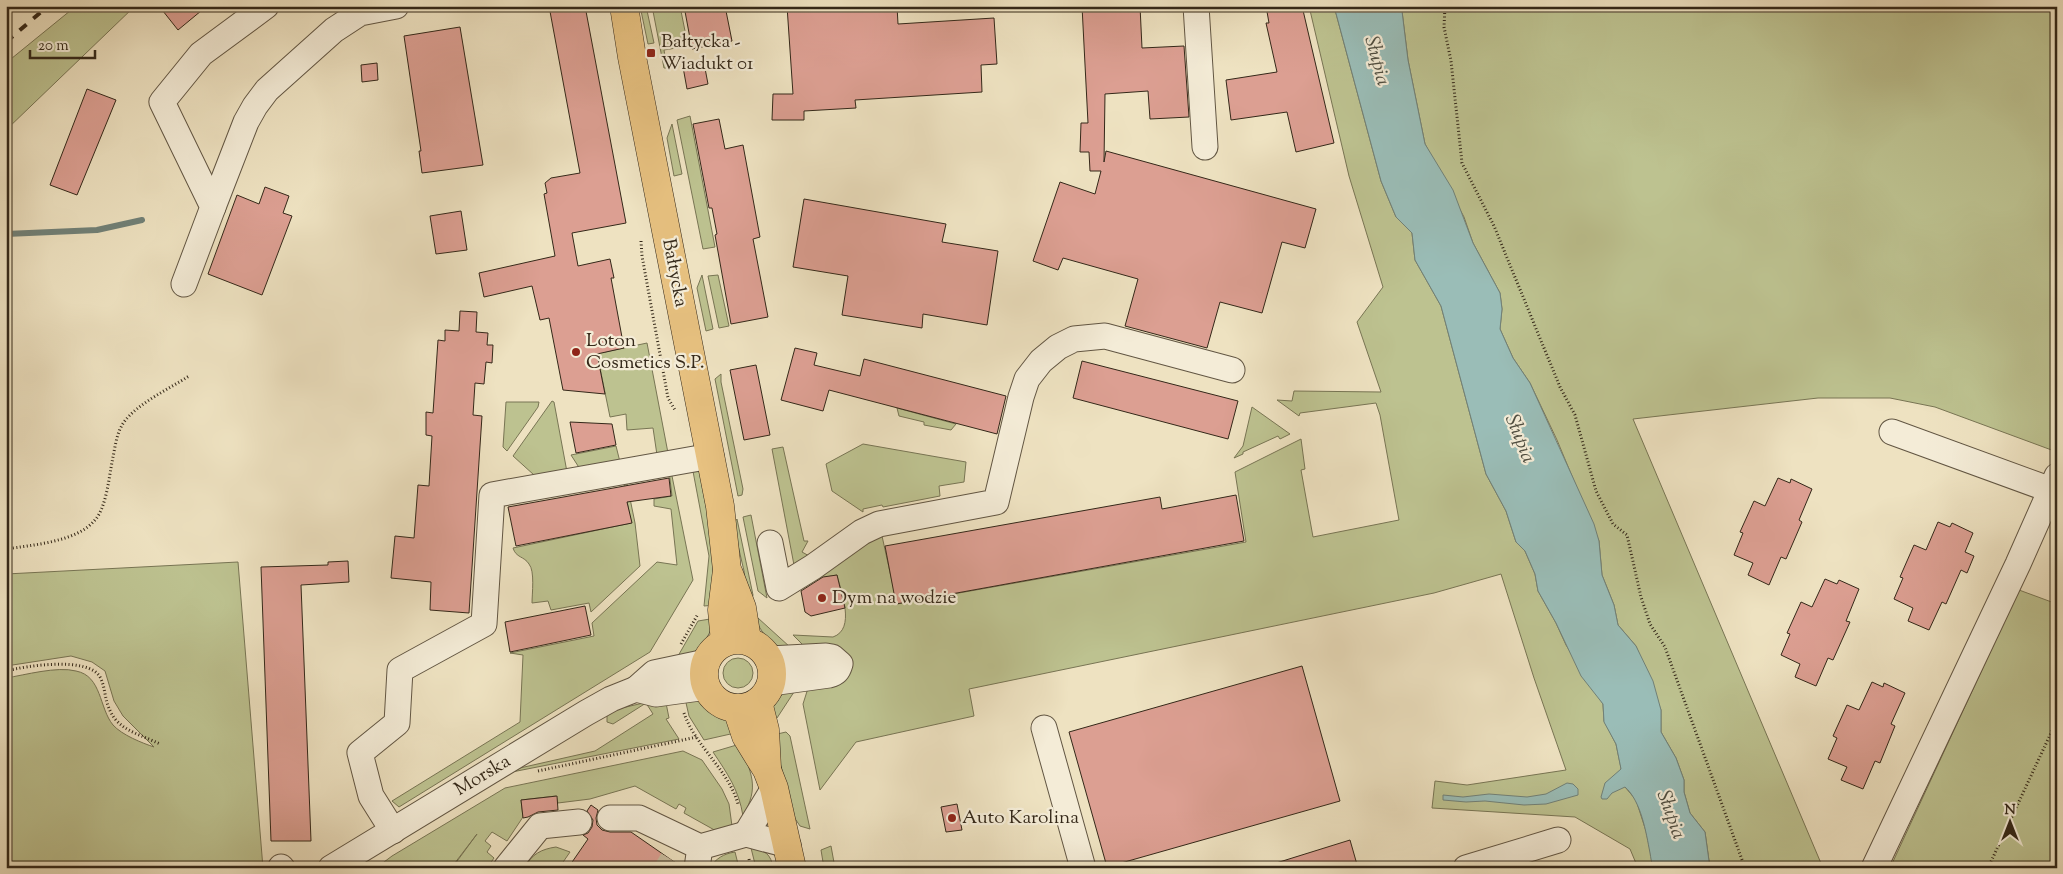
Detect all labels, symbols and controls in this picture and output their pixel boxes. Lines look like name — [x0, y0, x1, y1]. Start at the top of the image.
scale bar — [30, 28, 95, 60]
place label: Bałtycka - Wiadukt 01 — [661, 29, 754, 78]
water label: Słupia — [1355, 33, 1397, 89]
text: 20 m — [38, 36, 69, 57]
marker: Bałtycka - Wiadukt 01 — [645, 47, 657, 59]
street label: Bałtycka — [654, 236, 694, 310]
place label: Loton Cosmetics S.P. — [586, 328, 705, 377]
marker: Loton Cosmetics S.P. — [570, 346, 582, 358]
water label: Słupia — [1496, 410, 1542, 468]
place label: Dym na wodzie — [832, 585, 957, 612]
marker: Dym na wodzie — [816, 592, 828, 604]
street label: Morska — [450, 749, 516, 803]
water label: Słupia — [1648, 786, 1692, 844]
north arrow — [1986, 796, 2036, 846]
text: N — [2004, 801, 2016, 821]
place label: Auto Karolina — [962, 805, 1079, 832]
marker: Auto Karolina — [946, 812, 958, 824]

